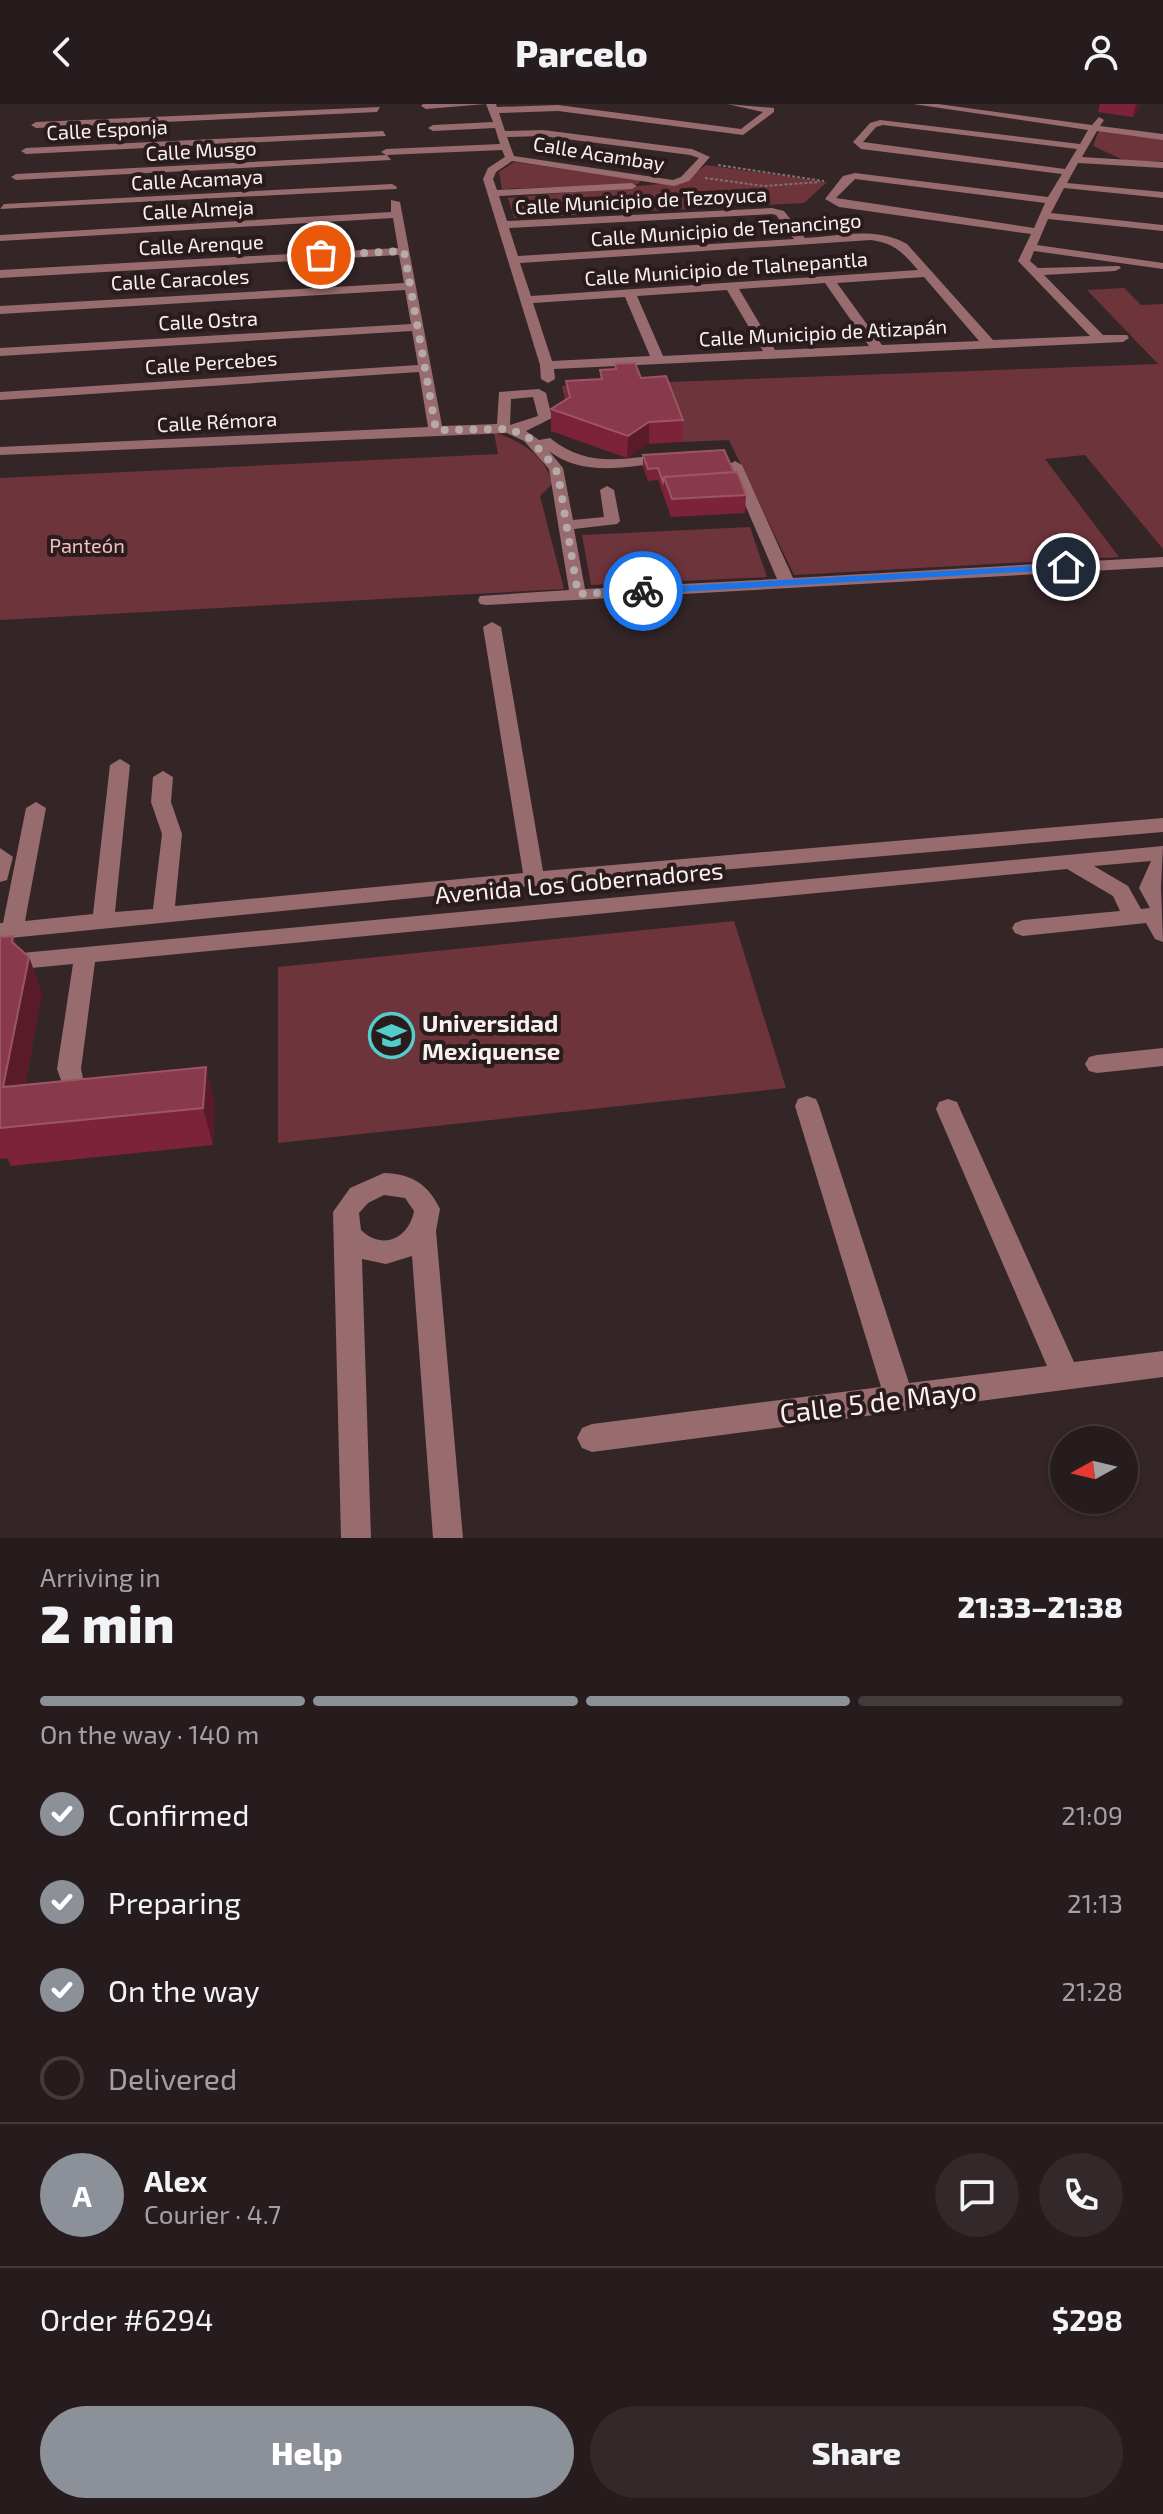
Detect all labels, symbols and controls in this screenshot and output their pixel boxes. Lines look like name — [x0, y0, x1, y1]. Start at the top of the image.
icon: back — [40, 30, 84, 74]
icon: person — [1079, 30, 1123, 74]
text: Parcelo — [515, 31, 648, 74]
street label: Calle Esponja — [46, 114, 168, 144]
street label: Calle Acambay — [532, 131, 667, 175]
street label: Calle Musgo — [145, 135, 257, 165]
street label: Calle Acamaya — [130, 164, 264, 194]
street label: Calle Municipio de Tezoyuca — [514, 181, 768, 219]
street label: Calle Almeja — [142, 194, 254, 224]
street label: Calle Municipio de Tenancingo — [590, 208, 862, 250]
pin — [287, 221, 355, 289]
street label: Calle Arenque — [138, 229, 264, 259]
icon: bag — [299, 233, 343, 277]
street label: Calle Municipio de Tlalnepantla — [584, 246, 868, 290]
street label: Calle Caracoles — [110, 263, 250, 295]
street label: Calle Ostra — [158, 305, 258, 335]
street label: Calle Municipio de Atizapán — [698, 314, 948, 350]
street label: Calle Percebes — [144, 345, 278, 379]
street label: Calle Rémora — [156, 406, 278, 436]
park label: Panteón — [49, 533, 125, 557]
pin — [1032, 533, 1100, 601]
icon: home — [1044, 545, 1088, 589]
courier — [603, 551, 683, 631]
icon: bike — [621, 569, 665, 613]
street label: Avenida Los Gobernadores — [434, 855, 724, 909]
place label: Universidad Mexiquense — [422, 1008, 560, 1065]
school or university icon: Universidad Mexiquense — [367, 1012, 415, 1060]
street label: Calle 5 de Mayo — [778, 1372, 978, 1430]
north arrow — [1050, 1426, 1138, 1514]
map controls — [1050, 1426, 1138, 1514]
text: Arriving in — [40, 1561, 161, 1592]
text: 21:33–21:38 — [958, 1588, 1123, 1624]
text: 2 min — [40, 1591, 175, 1653]
text: On the way · 140 m — [40, 1718, 259, 1749]
icon: check — [40, 1792, 84, 1836]
text: Confirmed — [108, 1796, 249, 1832]
text: 21:09 — [1061, 1799, 1123, 1830]
icon: check — [40, 1880, 84, 1924]
text: Preparing — [108, 1884, 241, 1920]
text: 21:13 — [1067, 1887, 1123, 1918]
icon: check — [40, 1968, 84, 2012]
text: On the way — [108, 1972, 260, 2008]
text: 21:28 — [1062, 1975, 1123, 2006]
text: Delivered — [108, 2060, 237, 2096]
button: chat — [935, 2153, 1019, 2237]
button: phone — [1039, 2153, 1123, 2237]
text: Alex — [144, 2162, 207, 2198]
text: A — [72, 2177, 92, 2213]
text: Courier · 4.7 — [144, 2198, 281, 2229]
text: Order #6294 — [40, 2301, 213, 2337]
text: $298 — [1052, 2301, 1123, 2337]
button: Help — [40, 2406, 574, 2498]
button: Share — [590, 2406, 1123, 2498]

